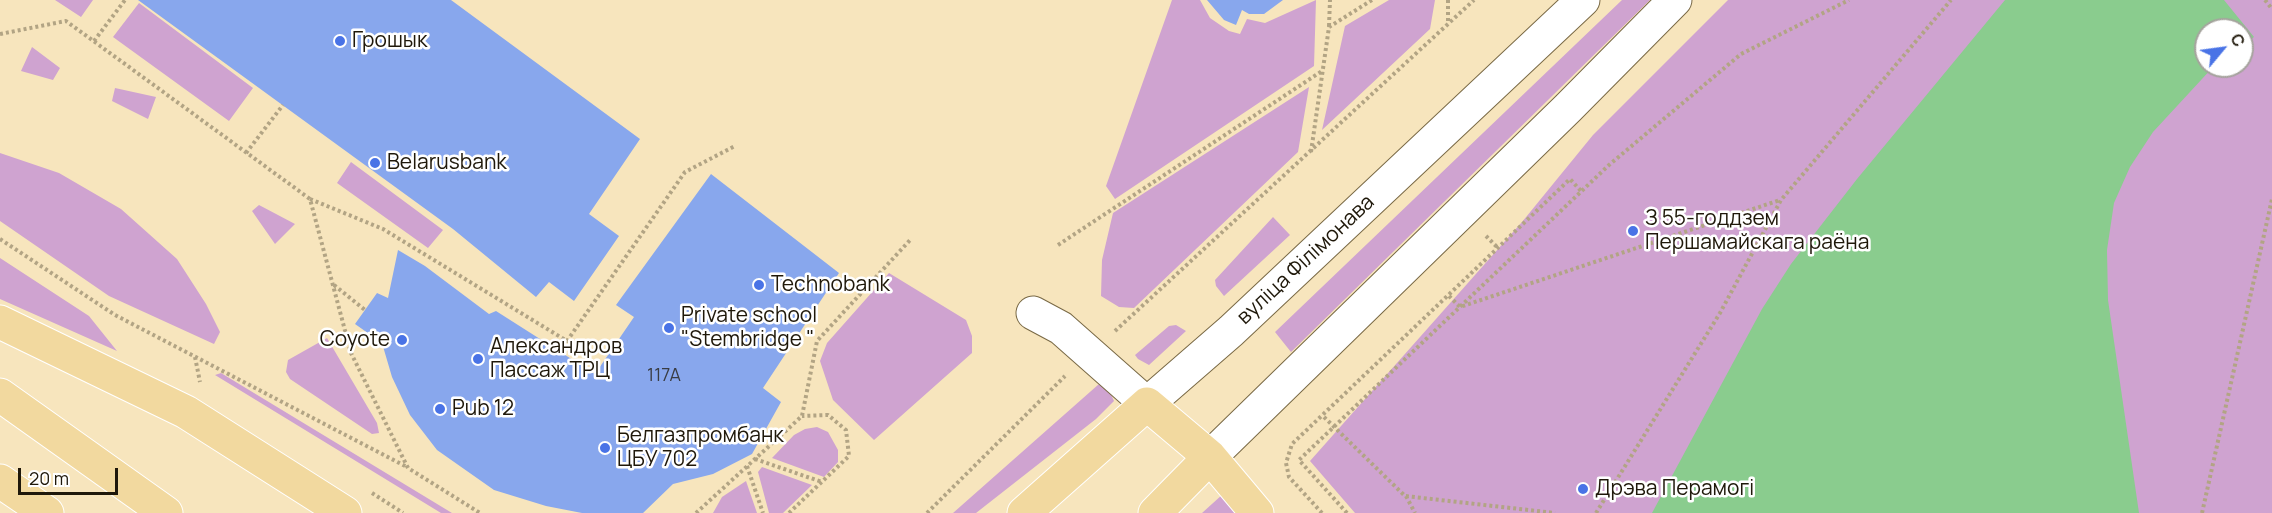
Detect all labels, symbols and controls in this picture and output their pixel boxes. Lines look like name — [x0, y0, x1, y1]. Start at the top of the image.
north arrow — [2194, 18, 2254, 78]
place label: Грошык — [352, 28, 427, 54]
text: С — [2226, 30, 2250, 51]
marker: Грошык — [333, 34, 347, 48]
place label: Belarusbank — [387, 150, 507, 176]
marker: Belarusbank — [368, 156, 382, 170]
street label: вуліца Філімонава — [1232, 190, 1380, 330]
place label: З 55-годдзем Першамайскага раёна — [1645, 206, 1869, 256]
marker: З 55-годдзем Першамайскага раёна — [1626, 224, 1640, 238]
place label: Technobank — [771, 272, 890, 298]
marker: Technobank — [752, 278, 766, 292]
place label: Private school "Stembridge " — [681, 303, 817, 353]
marker: Private school "Stembridge " — [662, 321, 676, 335]
place label: Coyote — [320, 327, 390, 353]
marker: Coyote — [395, 333, 409, 347]
place label: Александров Пассаж ТРЦ — [490, 334, 622, 384]
marker: Александров Пассаж ТРЦ — [471, 352, 485, 366]
house number: 117А — [647, 365, 681, 387]
place label: Pub 12 — [452, 396, 514, 422]
marker: Pub 12 — [433, 402, 447, 416]
place label: Белгазпромбанк ЦБУ 702 — [617, 423, 784, 473]
marker: Белгазпромбанк ЦБУ 702 — [598, 441, 612, 455]
scale bar — [21, 456, 122, 494]
text: 20 m — [29, 466, 69, 490]
place label: Дрэва Перамогі — [1595, 476, 1754, 502]
marker: Дрэва Перамогі — [1576, 482, 1590, 496]

